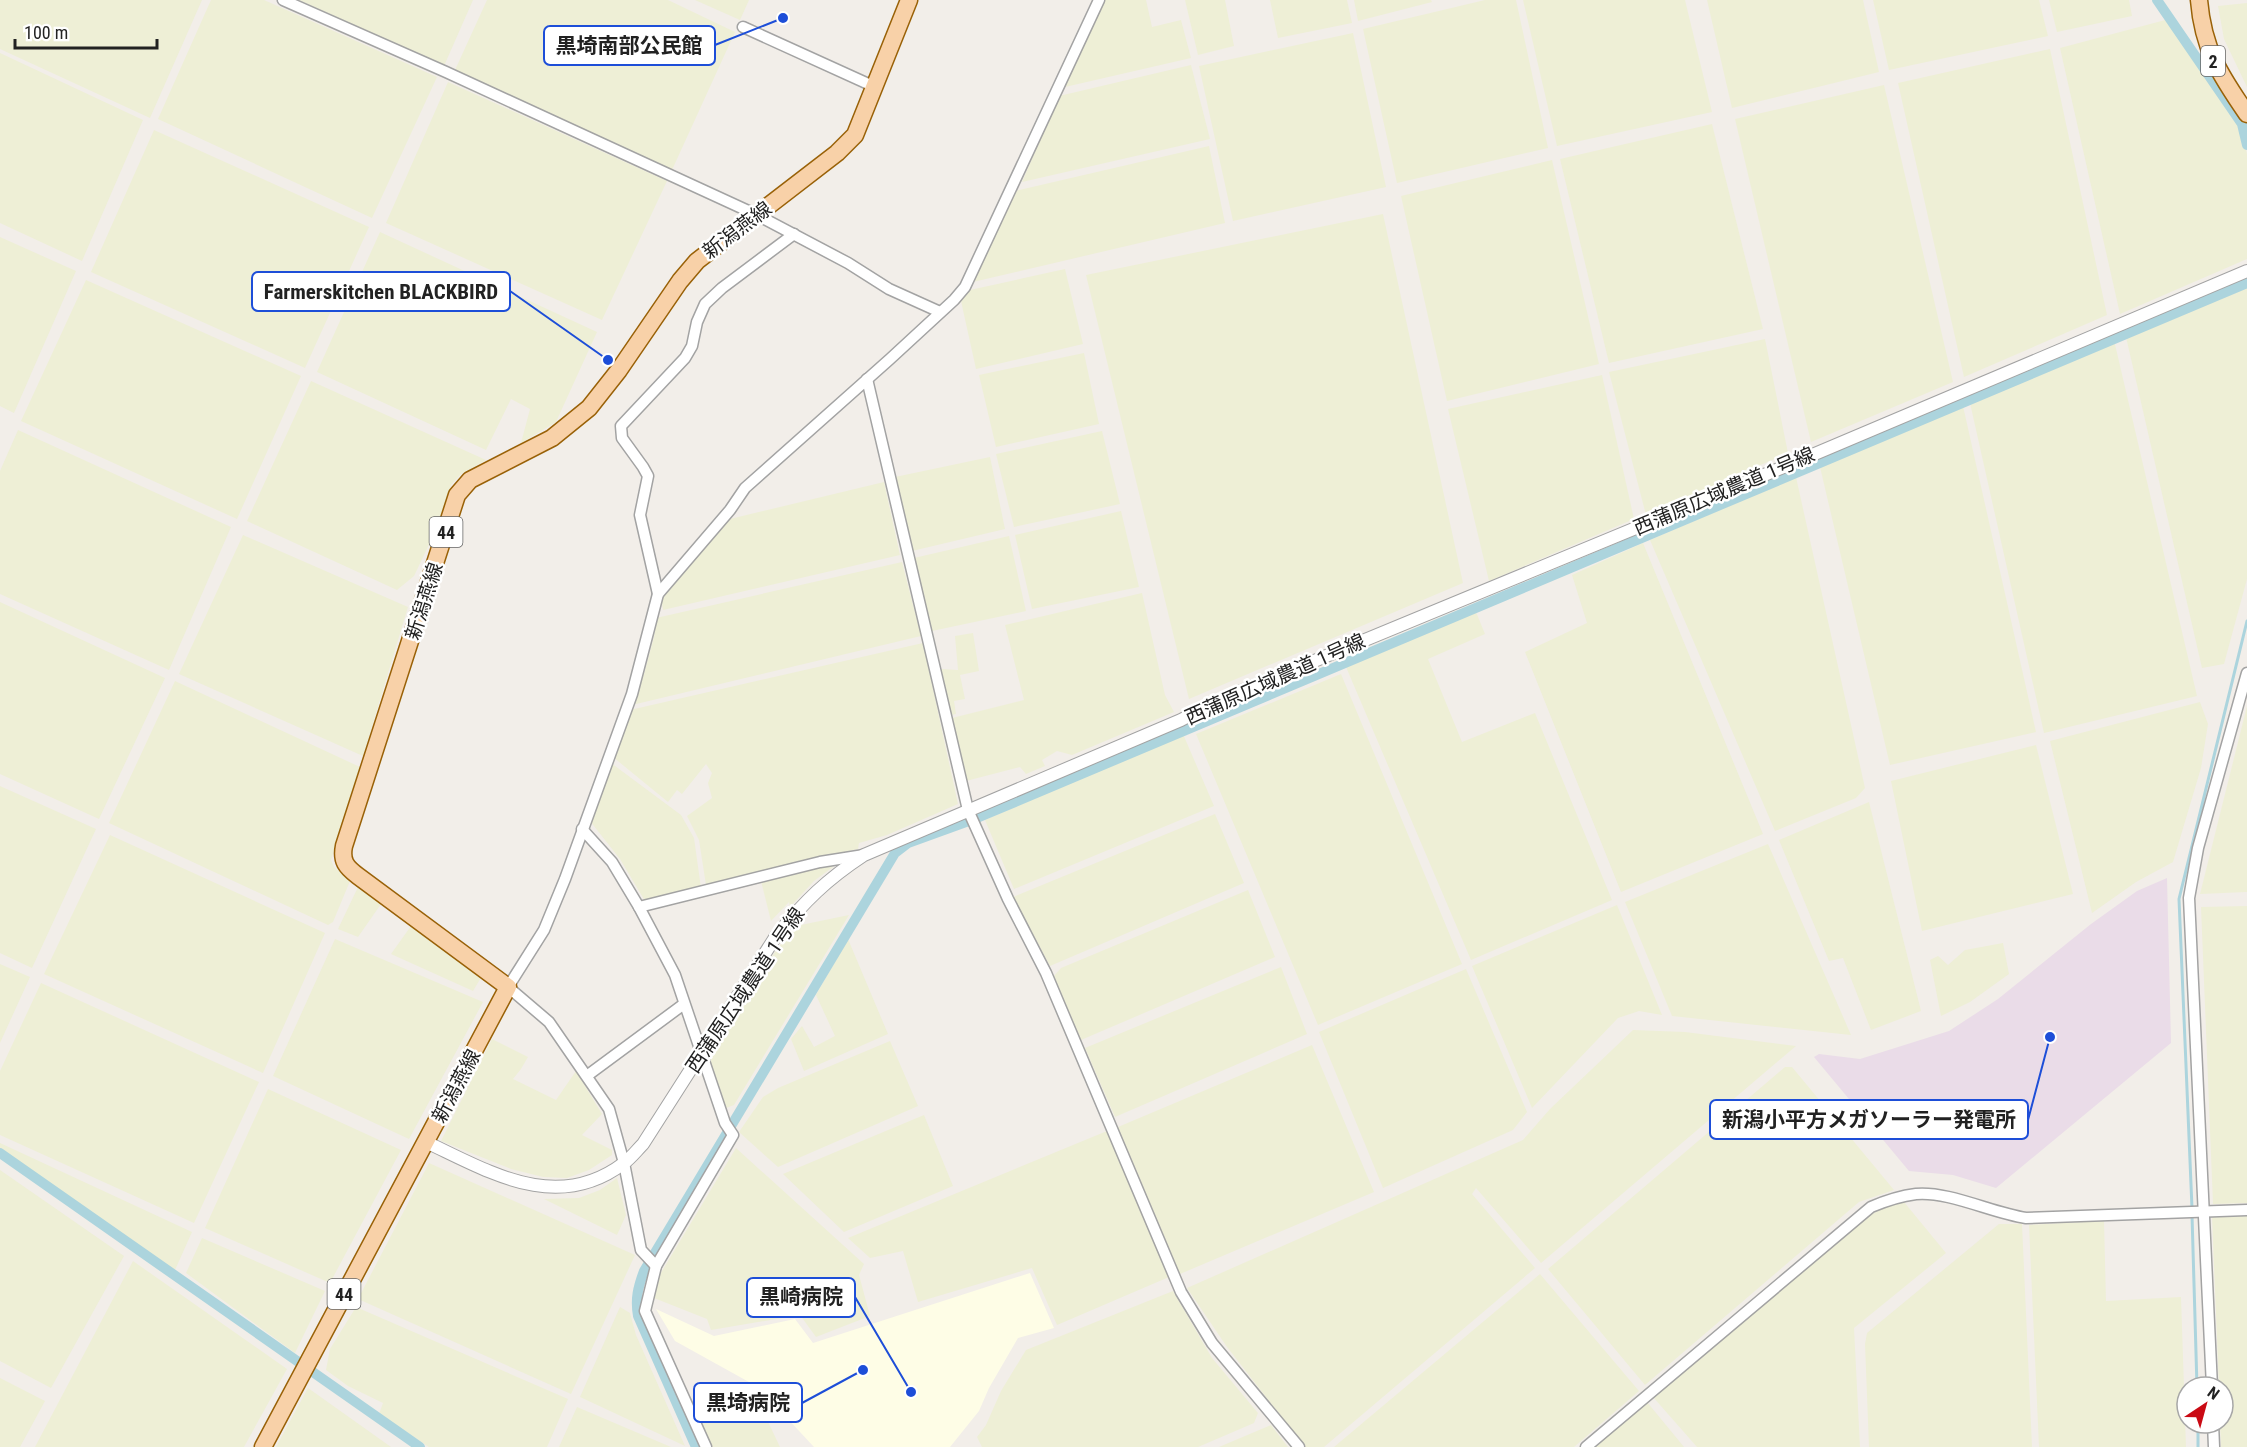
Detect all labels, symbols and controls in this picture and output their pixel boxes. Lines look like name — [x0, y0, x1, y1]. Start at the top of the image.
scale bar — [15, 12, 158, 50]
text: 100 m — [24, 22, 68, 43]
callout: 黒埼南部公民館 — [544, 26, 715, 65]
text: 黒埼南部公民館 — [556, 34, 703, 58]
road number: 2 — [2201, 46, 2225, 76]
street label: 新潟燕線 — [698, 196, 776, 264]
callout: Farmerskitchen BLACKBIRD — [252, 272, 510, 311]
text: Farmerskitchen BLACKBIRD — [264, 280, 498, 304]
street label: 西蒲原広域農道 1号線 — [1630, 442, 1818, 540]
road number: 44 — [430, 517, 462, 547]
street label: 新潟燕線 — [400, 559, 448, 643]
street label: 西蒲原広域農道 1号線 — [1181, 628, 1369, 730]
street label: 西蒲原広域農道 1号線 — [681, 903, 809, 1077]
street label: 新潟燕線 — [427, 1045, 485, 1127]
callout: 新潟小平方メガソーラー発電所 — [1710, 1100, 2028, 1139]
text: 新潟小平方メガソーラー発電所 — [1722, 1108, 2016, 1132]
callout: 黒崎病院 — [747, 1278, 855, 1317]
road number: 44 — [328, 1279, 360, 1309]
text: 黒崎病院 — [759, 1285, 843, 1309]
north arrow — [2175, 1375, 2235, 1435]
callout: 黒埼病院 — [694, 1383, 802, 1422]
text: N — [2204, 1383, 2223, 1404]
text: 黒埼病院 — [706, 1391, 790, 1415]

